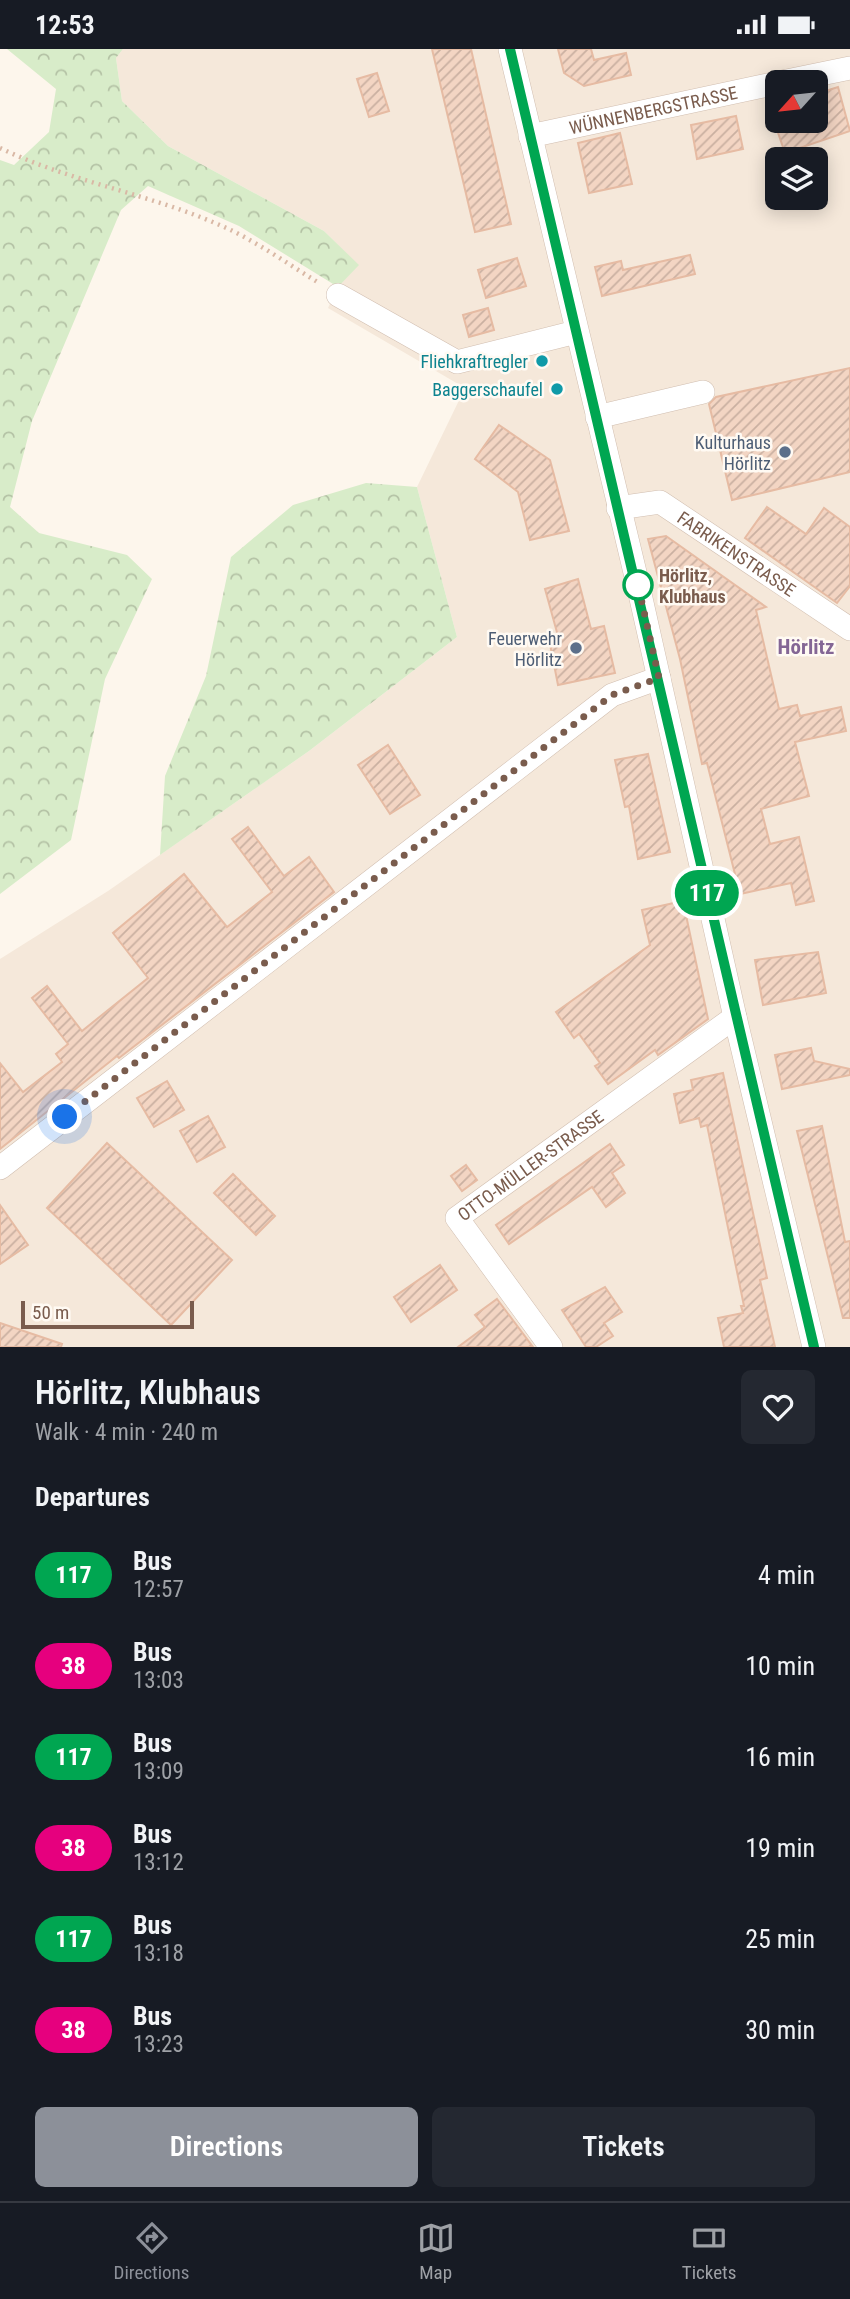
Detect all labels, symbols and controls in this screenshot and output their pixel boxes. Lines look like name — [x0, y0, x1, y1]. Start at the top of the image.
text: 12:53 — [35, 10, 95, 40]
north arrow — [765, 70, 828, 133]
map controls — [765, 70, 828, 210]
street label: WÜNNENBERGSTRASSE — [567, 81, 739, 138]
button: layers — [765, 147, 828, 210]
place label: Fliehkraftregler — [420, 351, 529, 372]
marker: Fliehkraftregler — [534, 353, 550, 369]
place label: Baggerschaufel — [432, 379, 543, 400]
marker: Baggerschaufel — [549, 381, 565, 397]
place label: Kulturhaus Hörlitz — [695, 432, 771, 474]
marker: Kulturhaus Hörlitz — [777, 444, 793, 460]
street label: FABRIKENSTRASSE — [674, 506, 800, 600]
place label: Hörlitz, Klubhaus — [659, 565, 726, 607]
marker: Hörlitz, Klubhaus — [623, 570, 653, 600]
place label: Feuerwehr Hörlitz — [488, 628, 563, 670]
district label: Hörlitz — [778, 635, 834, 659]
marker: Feuerwehr Hörlitz — [568, 640, 584, 656]
line badge: 117 — [667, 870, 747, 916]
text: 117 — [689, 879, 725, 907]
your location — [47, 1099, 82, 1134]
street label: OTTO-MÜLLER-STRASSE — [453, 1105, 607, 1225]
scale bar — [21, 1298, 194, 1330]
text: 50 m — [32, 1301, 69, 1324]
button: heart — [741, 1370, 815, 1444]
text: Hörlitz, Klubhaus — [35, 1373, 261, 1412]
text: Walk · 4 min · 240 m — [35, 1419, 218, 1446]
text: Departures — [35, 1482, 150, 1512]
text: Bus — [133, 1546, 172, 1576]
text: 4 min — [758, 1560, 815, 1590]
text: 117 — [55, 1561, 92, 1589]
text: 12:57 — [133, 1576, 184, 1603]
text: Bus — [133, 1637, 172, 1667]
text: 10 min — [745, 1651, 815, 1681]
text: 38 — [61, 1652, 86, 1680]
text: 13:03 — [133, 1667, 184, 1694]
text: Bus — [133, 1728, 172, 1758]
text: 16 min — [745, 1742, 815, 1772]
text: 117 — [55, 1743, 92, 1771]
text: 13:09 — [133, 1758, 184, 1785]
text: Bus — [133, 1819, 172, 1849]
text: 19 min — [745, 1833, 815, 1863]
text: 38 — [61, 1834, 86, 1862]
text: 13:12 — [133, 1849, 184, 1876]
text: Bus — [133, 1910, 172, 1940]
text: 25 min — [745, 1924, 815, 1954]
text: 117 — [55, 1925, 92, 1953]
text: 13:18 — [133, 1940, 184, 1967]
text: Bus — [133, 2001, 172, 2031]
text: 30 min — [745, 2015, 815, 2045]
text: 38 — [61, 2016, 86, 2044]
text: 13:23 — [133, 2031, 184, 2058]
button: Directions — [35, 2107, 418, 2187]
button: Tickets — [432, 2107, 815, 2187]
tab: Directions — [114, 2219, 189, 2284]
tab: Map — [417, 2219, 455, 2284]
tab: Tickets — [682, 2219, 736, 2284]

